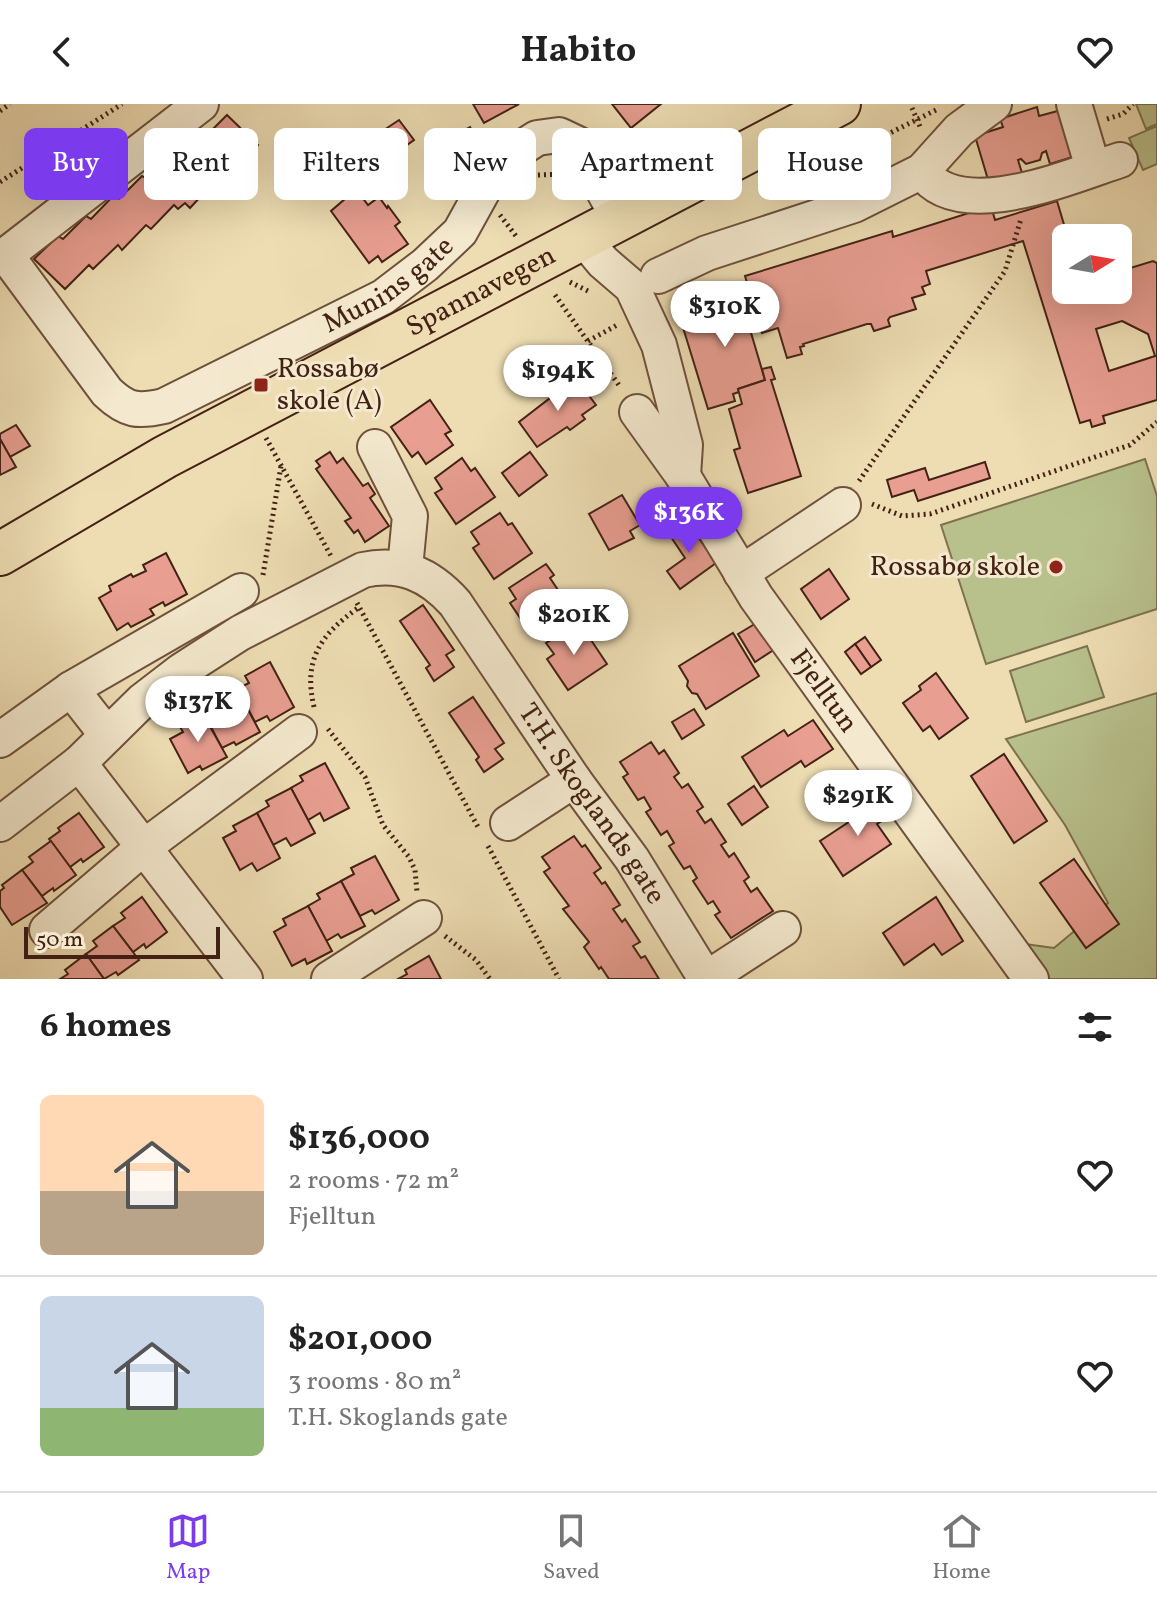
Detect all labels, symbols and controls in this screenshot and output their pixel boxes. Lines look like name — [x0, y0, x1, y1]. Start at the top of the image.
text: Habito — [521, 27, 636, 77]
icon: back — [40, 30, 84, 74]
icon: heart — [1073, 30, 1117, 74]
chip: Buy — [24, 128, 128, 200]
chip: Rent — [144, 128, 258, 200]
chip: Filters — [274, 128, 408, 200]
chip: New — [424, 128, 536, 200]
chip: Apartment — [552, 128, 742, 200]
chip: House — [758, 128, 891, 200]
north arrow — [1052, 224, 1132, 304]
map controls — [1052, 224, 1132, 304]
street label: Munins gate — [316, 228, 463, 343]
street label: Spannavegen — [399, 236, 563, 347]
pin: $310K — [669, 281, 781, 349]
text: $310K — [688, 289, 762, 325]
pin: $194K — [502, 345, 614, 413]
place label: Rossabø skole (A) — [277, 350, 382, 421]
text: $194K — [521, 353, 595, 389]
marker: Rossabø skole (A) — [252, 376, 270, 394]
pin: $136K — [633, 487, 745, 555]
text: $136K — [653, 495, 725, 531]
place label: Rossabø skole — [870, 548, 1040, 587]
marker: Rossabø skole — [1047, 558, 1065, 576]
pin: $201K — [518, 589, 630, 657]
text: $201K — [537, 597, 611, 633]
street label: Fjelltun — [780, 641, 867, 741]
pin: $137K — [142, 676, 254, 744]
text: $137K — [163, 684, 233, 720]
street label: T.H. Skoglands gate — [508, 696, 675, 912]
pin: $291K — [802, 770, 914, 838]
text: $291K — [822, 778, 894, 814]
scale bar — [24, 923, 220, 959]
text: 50 m — [36, 925, 83, 956]
text: 6 homes — [40, 1004, 172, 1051]
icon: filters — [1073, 1005, 1117, 1049]
text: $136,000 — [288, 1116, 430, 1163]
icon: home — [104, 1127, 200, 1223]
icon: heart — [1073, 1153, 1117, 1197]
text: 2 rooms · 72 m² — [288, 1163, 459, 1199]
text: Fjelltun — [288, 1199, 376, 1235]
text: $201,000 — [288, 1317, 432, 1364]
icon: home — [104, 1328, 200, 1424]
icon: heart — [1073, 1354, 1117, 1398]
text: 3 rooms · 80 m² — [288, 1364, 461, 1400]
text: T.H. Skoglands gate — [288, 1400, 508, 1436]
tab: Map — [166, 1509, 210, 1588]
tab: Saved — [543, 1509, 600, 1588]
tab: Home — [932, 1509, 991, 1588]

